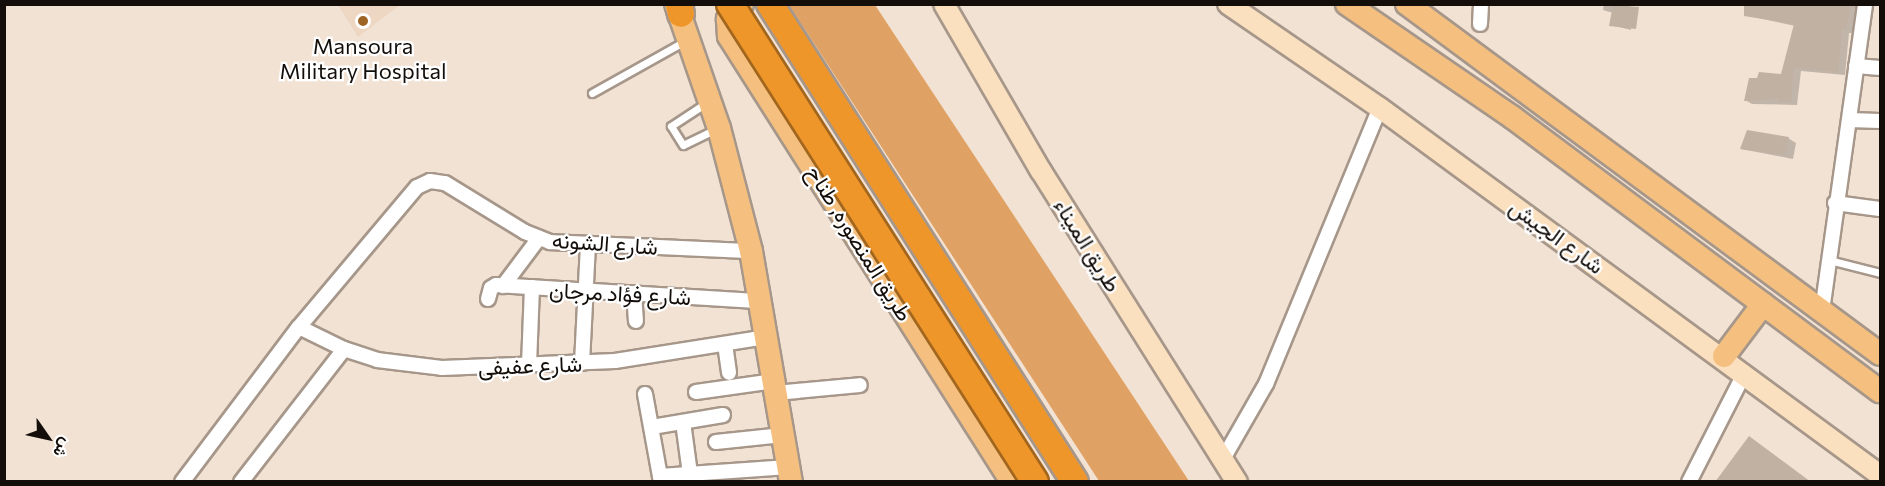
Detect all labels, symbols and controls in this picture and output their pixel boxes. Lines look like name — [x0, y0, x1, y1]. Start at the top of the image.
marker: Mansoura Military Hospital — [354, 12, 372, 30]
place label: Mansoura Military Hospital — [279, 32, 447, 84]
street label: طريق المنصوره, طناح — [801, 160, 919, 326]
street label: طريق الميناء — [1049, 193, 1127, 297]
street label: شارع الجيش — [1505, 193, 1609, 279]
street label: شارع الشونه — [551, 226, 659, 260]
street label: شارع فؤاد مرجان — [548, 276, 692, 310]
street label: شارع عفيفى — [478, 350, 582, 380]
north arrow — [18, 408, 78, 468]
text: ش — [50, 435, 77, 462]

